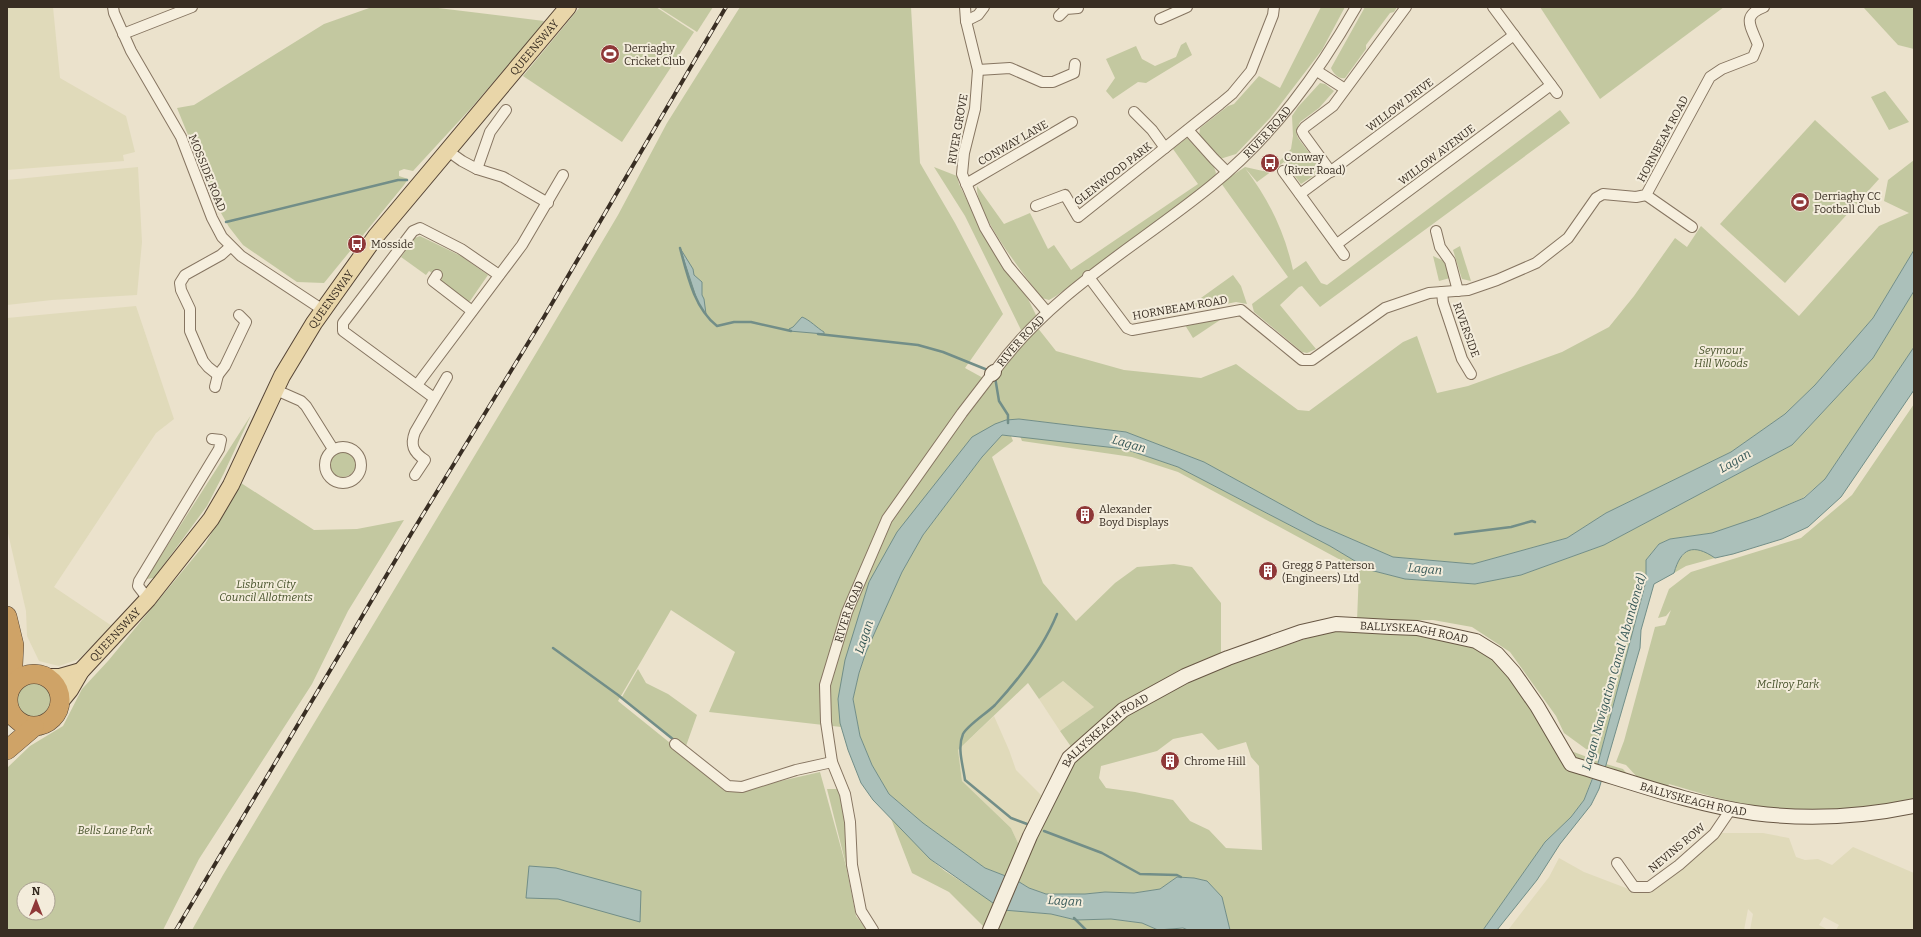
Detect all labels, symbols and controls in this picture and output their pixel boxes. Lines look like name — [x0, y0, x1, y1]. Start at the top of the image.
street label: QUEENSWAY — [507, 16, 562, 78]
place label: Derriaghy Cricket Club — [624, 42, 685, 68]
sports icon: Derriaghy Cricket Club — [599, 43, 621, 65]
street label: WILLOW DRIVE — [1364, 75, 1436, 134]
street label: RIVER GROVE — [945, 93, 971, 165]
street label: HORNBEAM ROAD — [1635, 93, 1691, 185]
street label: RIVER ROAD — [1241, 103, 1294, 160]
street label: CONWAY LANE — [976, 118, 1051, 168]
street label: WILLOW AVENUE — [1396, 122, 1478, 188]
street label: MOSSIDE ROAD — [186, 133, 228, 214]
street label: GLENWOOD PARK — [1071, 139, 1155, 208]
place label: Conway (River Road) — [1284, 151, 1345, 177]
bus stop icon: Conway (River Road) — [1259, 152, 1281, 174]
place label: Derriaghy CC Football Club — [1814, 190, 1881, 216]
sports icon: Derriaghy CC Football Club — [1789, 191, 1811, 213]
bus stop icon: Mosside — [346, 233, 368, 255]
place label: Mosside — [371, 238, 413, 251]
street label: QUEENSWAY — [306, 267, 357, 331]
street label: HORNBEAM ROAD — [1132, 293, 1229, 323]
street label: RIVERSIDE — [1450, 301, 1482, 359]
street label: RIVER ROAD — [994, 312, 1047, 369]
park label: Seymour Hill Woods — [1694, 344, 1748, 370]
water label: Lagan — [1111, 433, 1147, 455]
water label: Lagan — [1717, 446, 1753, 476]
place label: Alexander Boyd Displays — [1099, 503, 1169, 529]
building icon: Alexander Boyd Displays — [1074, 504, 1096, 526]
place label: Gregg & Patterson (Engineers) Ltd — [1282, 559, 1375, 585]
building icon: Gregg & Patterson (Engineers) Ltd — [1257, 560, 1279, 582]
water label: Lagan — [1407, 561, 1443, 577]
water label: Lagan Navigation Canal (Abandoned) — [1578, 571, 1649, 772]
park label: Lisburn City Council Allotments — [219, 578, 313, 604]
street label: RIVER ROAD — [832, 579, 866, 644]
street label: QUEENSWAY — [87, 604, 144, 664]
water label: Lagan — [852, 618, 876, 656]
street label: BALLYSKEAGH ROAD — [1360, 619, 1470, 646]
park label: McIlroy Park — [1757, 678, 1820, 691]
street label: BALLYSKEAGH ROAD — [1059, 691, 1151, 769]
building icon: Chrome Hill — [1159, 750, 1181, 772]
place label: Chrome Hill — [1184, 755, 1246, 768]
street label: BALLYSKEAGH ROAD — [1639, 779, 1748, 818]
street label: NEVINS ROW — [1646, 820, 1708, 875]
park label: Bells Lane Park — [77, 824, 154, 837]
north arrow — [16, 881, 56, 921]
text: N — [32, 885, 41, 898]
water label: Lagan — [1047, 893, 1083, 909]

